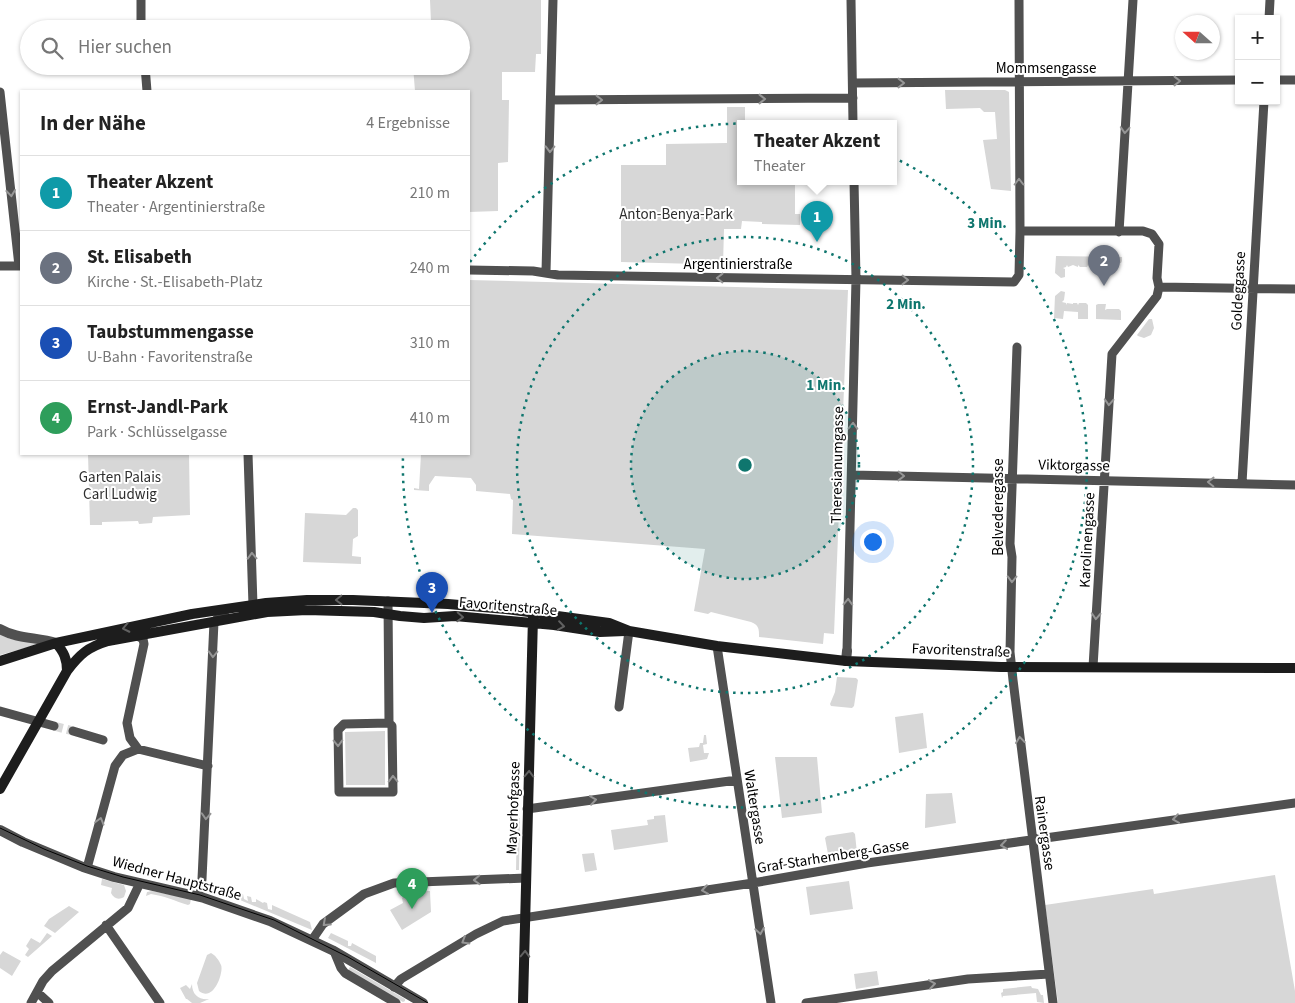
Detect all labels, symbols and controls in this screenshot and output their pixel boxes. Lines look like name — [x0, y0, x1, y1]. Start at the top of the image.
north arrow — [1175, 15, 1220, 60]
map controls — [1235, 15, 1280, 105]
button: + — [1235, 15, 1280, 60]
search box — [20, 20, 470, 75]
icon: search — [38, 34, 66, 62]
text: Hier suchen — [78, 34, 172, 61]
street label: Mommsengasse — [996, 58, 1096, 79]
button: − — [1235, 60, 1280, 105]
one-way arrow — [1174, 76, 1181, 86]
one-way arrow — [898, 78, 906, 88]
one-way arrow — [758, 94, 766, 104]
one-way arrow — [596, 95, 604, 105]
text: In der Nähe — [40, 108, 146, 138]
text: 4 Ergebnisse — [366, 112, 450, 134]
popup — [737, 120, 897, 185]
one-way arrow — [1120, 126, 1131, 134]
text: Theater Akzent — [754, 128, 880, 155]
one-way arrow — [545, 146, 555, 153]
text: Theater — [754, 155, 805, 177]
text: Theater Akzent — [87, 169, 213, 196]
one-way arrow — [1014, 178, 1024, 186]
text: 1 — [52, 182, 60, 204]
text: 210 m — [410, 182, 450, 204]
one-way arrow — [5, 189, 16, 197]
text: Theater · Argentinierstraße — [87, 196, 265, 218]
pin: 1 — [801, 201, 833, 242]
park label: Anton-Benya-Park — [619, 204, 733, 225]
text: 3 Min. — [967, 213, 1007, 234]
text: St. Elisabeth — [87, 244, 192, 271]
pin: 2 — [1088, 245, 1120, 286]
street label: Goldeggasse — [1226, 251, 1251, 331]
street label: Argentinierstraße — [684, 254, 793, 275]
text: 2 — [52, 257, 60, 279]
text: 240 m — [410, 257, 450, 279]
text: Kirche · St.-Elisabeth-Platz — [87, 271, 263, 293]
one-way arrow — [716, 273, 724, 283]
one-way arrow — [902, 275, 909, 285]
text: 2 Min. — [886, 294, 926, 315]
text: Taubstummengasse — [87, 319, 254, 346]
text: 3 — [52, 332, 60, 354]
text: 310 m — [410, 332, 450, 354]
text: U-Bahn · Favoritenstraße — [87, 346, 253, 368]
text: 1 Min. — [806, 375, 846, 396]
text: Ernst-Jandl-Park — [87, 394, 228, 421]
one-way arrow — [1103, 399, 1114, 407]
street label: Theresianumgasse — [826, 406, 849, 524]
text: 4 — [52, 407, 60, 429]
text: 410 m — [410, 407, 450, 429]
text: Park · Schlüsselgasse — [87, 421, 227, 443]
one-way arrow — [848, 422, 858, 430]
street label: Viktorgasse — [1038, 454, 1110, 477]
centre of rings — [736, 456, 754, 474]
street label: Belvederegasse — [988, 458, 1009, 556]
park label: Garten Palais Carl Ludwig — [79, 467, 161, 505]
one-way arrow — [898, 471, 905, 481]
one-way arrow — [1207, 477, 1215, 488]
street label: Karolinengasse — [1075, 492, 1100, 588]
your location — [860, 529, 886, 555]
one-way arrow — [246, 552, 257, 560]
pin: 3 — [416, 572, 448, 613]
one-way arrow — [1007, 575, 1017, 583]
street label: Favoritenstraße — [458, 592, 558, 621]
one-way arrow — [335, 595, 343, 605]
one-way arrow — [843, 598, 853, 606]
one-way arrow — [456, 611, 464, 622]
one-way arrow — [1090, 612, 1101, 620]
one-way arrow — [557, 620, 565, 631]
one-way arrow — [121, 622, 130, 633]
street label: Favoritenstraße — [911, 638, 1011, 663]
one-way arrow — [208, 650, 218, 658]
one-way arrow — [1015, 735, 1026, 743]
one-way arrow — [333, 739, 344, 747]
street label: Mayerhofgasse — [501, 761, 526, 855]
street label: Waltergasse — [738, 768, 771, 846]
one-way arrow — [523, 770, 534, 778]
one-way arrow — [388, 775, 398, 783]
street label: Rainergasse — [1029, 794, 1060, 872]
one-way arrow — [589, 796, 597, 806]
one-way arrow — [200, 812, 211, 820]
one-way arrow — [1171, 814, 1180, 824]
one-way arrow — [94, 817, 105, 826]
street label: Graf-Starhemberg-Gasse — [756, 834, 910, 879]
one-way arrow — [1000, 839, 1008, 849]
street label: Wiedner Hauptstraße — [110, 851, 244, 906]
pin: 4 — [396, 868, 428, 909]
one-way arrow — [473, 874, 481, 885]
one-way arrow — [700, 884, 708, 895]
one-way arrow — [323, 917, 332, 926]
one-way arrow — [754, 927, 764, 935]
one-way arrow — [461, 934, 470, 944]
one-way arrow — [519, 950, 530, 958]
one-way arrow — [927, 980, 936, 990]

